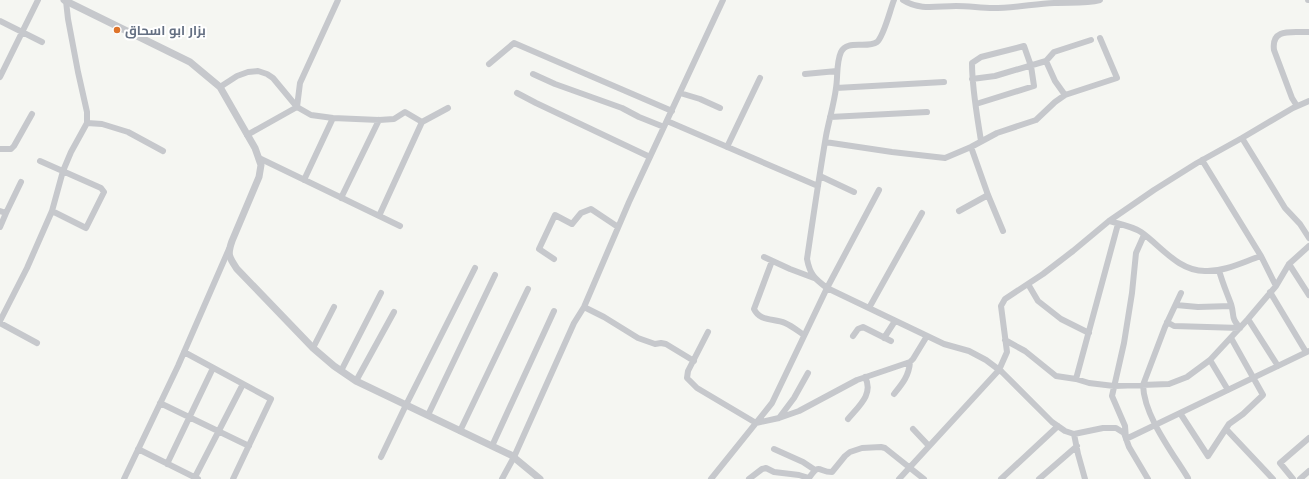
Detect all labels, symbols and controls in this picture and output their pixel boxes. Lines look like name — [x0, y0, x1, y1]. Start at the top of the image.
place label: بزار ابو اسحاق — [125, 22, 206, 39]
marker: بزار ابو اسحاق — [112, 25, 122, 35]

